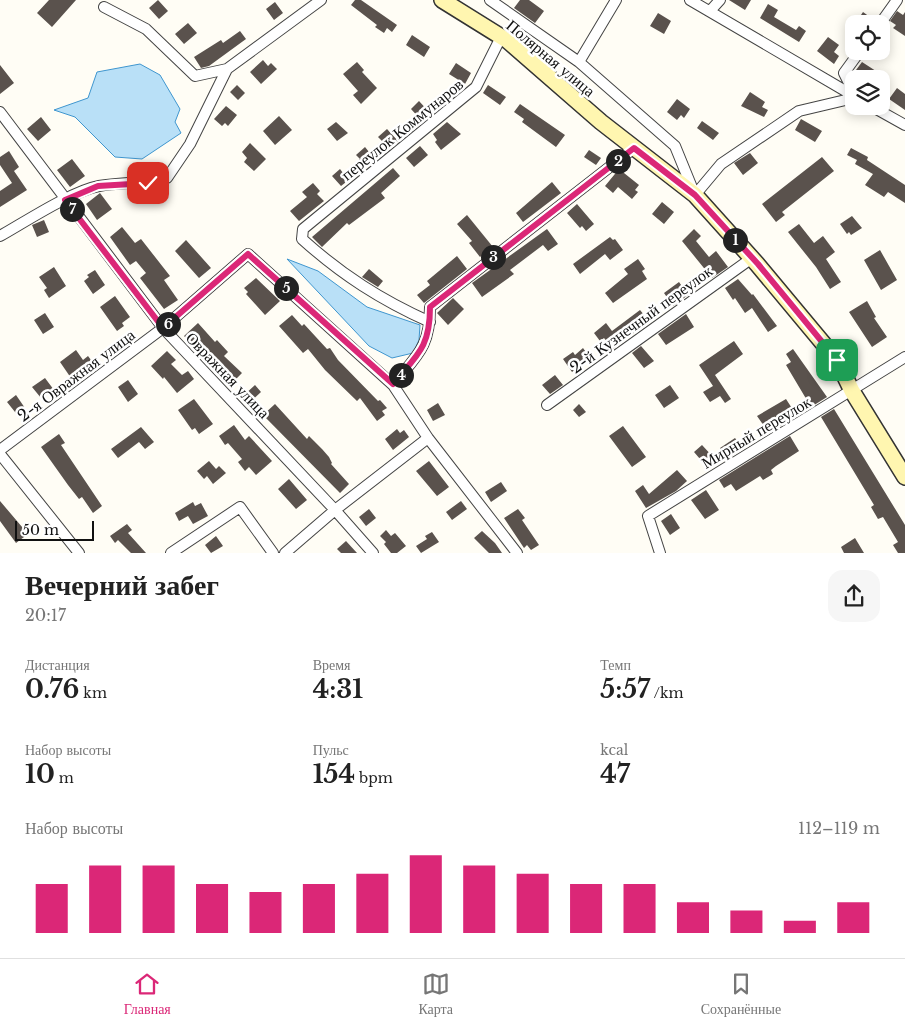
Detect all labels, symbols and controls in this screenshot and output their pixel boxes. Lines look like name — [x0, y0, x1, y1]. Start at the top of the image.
street label: Полярная улица — [503, 15, 599, 101]
map controls — [845, 15, 890, 115]
button: locate — [845, 15, 890, 60]
button: layers — [845, 70, 890, 115]
street label: переулок Коммунаров — [337, 73, 467, 184]
pin: 2 — [606, 148, 630, 174]
text: 2 — [614, 152, 623, 170]
pin — [127, 162, 169, 204]
icon: check — [134, 169, 162, 197]
pin: 7 — [60, 196, 84, 222]
text: 7 — [69, 200, 76, 218]
pin: 1 — [722, 228, 748, 252]
text: 1 — [732, 231, 739, 249]
pin: 3 — [480, 244, 506, 270]
text: 3 — [489, 248, 498, 266]
street label: 2-й Кузнечный переулок — [566, 260, 716, 377]
pin: 5 — [274, 276, 298, 300]
text: 5 — [282, 279, 291, 297]
pin: 6 — [156, 312, 180, 336]
text: 6 — [164, 315, 173, 333]
street label: 2-я Овражная улица — [13, 324, 139, 426]
street label: Овражная улица — [182, 328, 274, 422]
pin — [816, 339, 858, 381]
icon: arrive — [823, 346, 851, 374]
pin: 4 — [388, 362, 414, 388]
text: 4 — [397, 366, 406, 384]
street label: Мирный переулок — [697, 391, 815, 473]
scale bar — [15, 518, 94, 541]
text: 50 m — [22, 521, 59, 539]
text: Вечерний забег — [25, 568, 219, 603]
button: share — [828, 570, 880, 622]
text: 20:17 — [25, 605, 66, 625]
text: Дистанция — [25, 656, 90, 674]
text: Время — [313, 656, 351, 674]
text: Темп — [600, 656, 631, 674]
text: 0.76 — [25, 674, 79, 705]
text: 4:31 — [313, 674, 363, 705]
text: 5:57 — [600, 674, 650, 705]
text: km — [79, 684, 107, 702]
text: /km — [650, 684, 684, 702]
text: Набор высоты — [25, 741, 111, 759]
text: Пульс — [313, 741, 349, 759]
text: kcal — [600, 741, 628, 759]
text: 10 — [25, 759, 55, 790]
text: 154 — [313, 759, 355, 790]
text: 47 — [600, 759, 630, 790]
text: m — [55, 769, 74, 787]
text: bpm — [355, 769, 393, 787]
text: Набор высоты — [25, 818, 123, 838]
text: 112–119 m — [798, 818, 880, 838]
tab: Главная — [124, 970, 171, 1018]
tab: Карта — [418, 970, 453, 1018]
tab: Сохранённые — [701, 970, 781, 1018]

